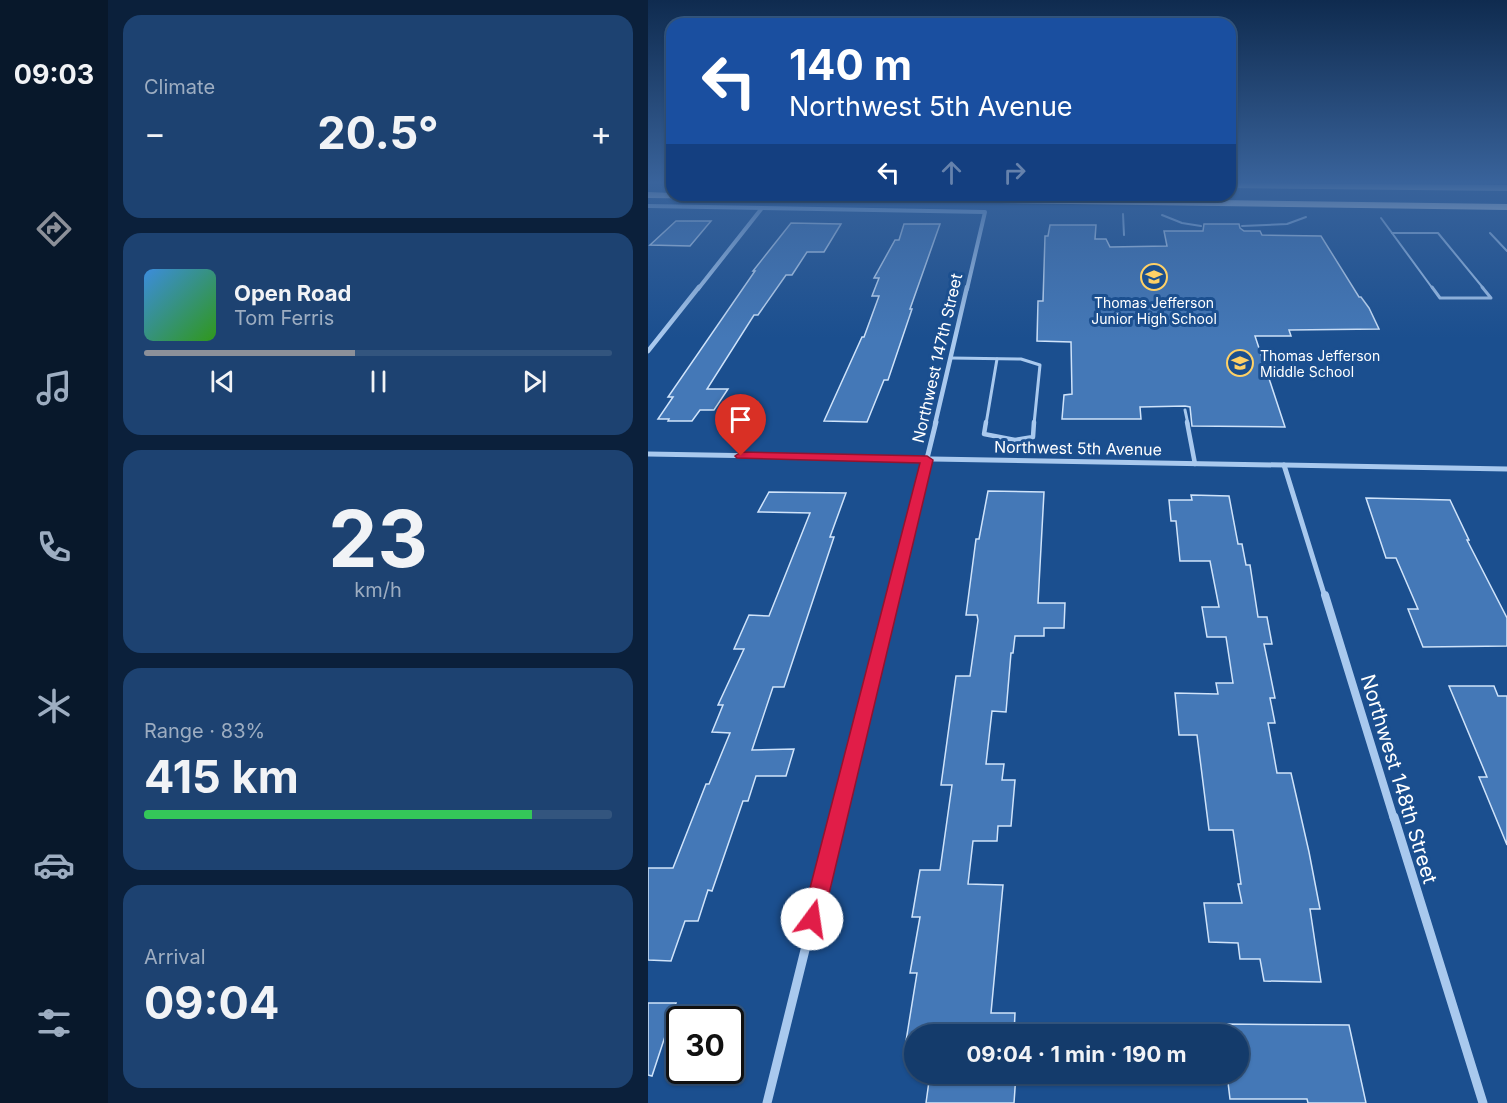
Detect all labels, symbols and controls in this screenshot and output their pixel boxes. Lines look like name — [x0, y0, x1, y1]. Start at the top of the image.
text: 140 m — [789, 39, 912, 90]
icon: left — [690, 42, 768, 120]
text: 09:03 — [14, 58, 94, 91]
text: Climate — [144, 75, 215, 99]
text: Northwest 5th Avenue — [789, 90, 1073, 123]
text: 20.5° — [317, 105, 439, 160]
text: − — [144, 113, 166, 153]
text: + — [590, 113, 612, 153]
icon: left — [872, 156, 905, 189]
icon: ahead — [935, 156, 968, 189]
icon: right — [998, 156, 1031, 189]
icon: directions — [33, 208, 75, 250]
school or university icon: Thomas Jefferson Junior High School — [1139, 262, 1169, 292]
street label: Northwest 147th Street — [908, 271, 966, 445]
text: Open Road — [234, 280, 351, 306]
place label: Thomas Jefferson Junior High School — [1091, 294, 1217, 327]
text: Tom Ferris — [234, 306, 334, 330]
place label: Thomas Jefferson Middle School — [1260, 347, 1380, 380]
school or university icon: Thomas Jefferson Middle School — [1225, 348, 1255, 378]
icon: previous — [206, 365, 239, 398]
icon: pause — [362, 365, 395, 398]
icon: next — [518, 365, 551, 398]
icon: music — [33, 367, 75, 409]
pin — [715, 394, 766, 456]
icon: arrive — [724, 403, 757, 436]
street label: Northwest 5th Avenue — [994, 437, 1162, 459]
text: 23 — [328, 491, 428, 586]
icon: phone — [33, 526, 75, 568]
text: km/h — [354, 578, 402, 602]
street label: Northwest 148th Street — [1356, 671, 1442, 887]
icon: climate — [33, 685, 75, 727]
text: Range · 83% — [144, 719, 265, 743]
text: 415 km — [144, 749, 299, 804]
icon: car — [33, 844, 75, 886]
position arrow — [780, 887, 844, 951]
text: Arrival — [144, 945, 206, 969]
text: 09:04 — [144, 975, 279, 1030]
icon: filters — [33, 1002, 75, 1044]
speed limit sign: 30 — [666, 1006, 744, 1084]
text: 09:04 · 1 min · 190 m — [966, 1041, 1187, 1067]

